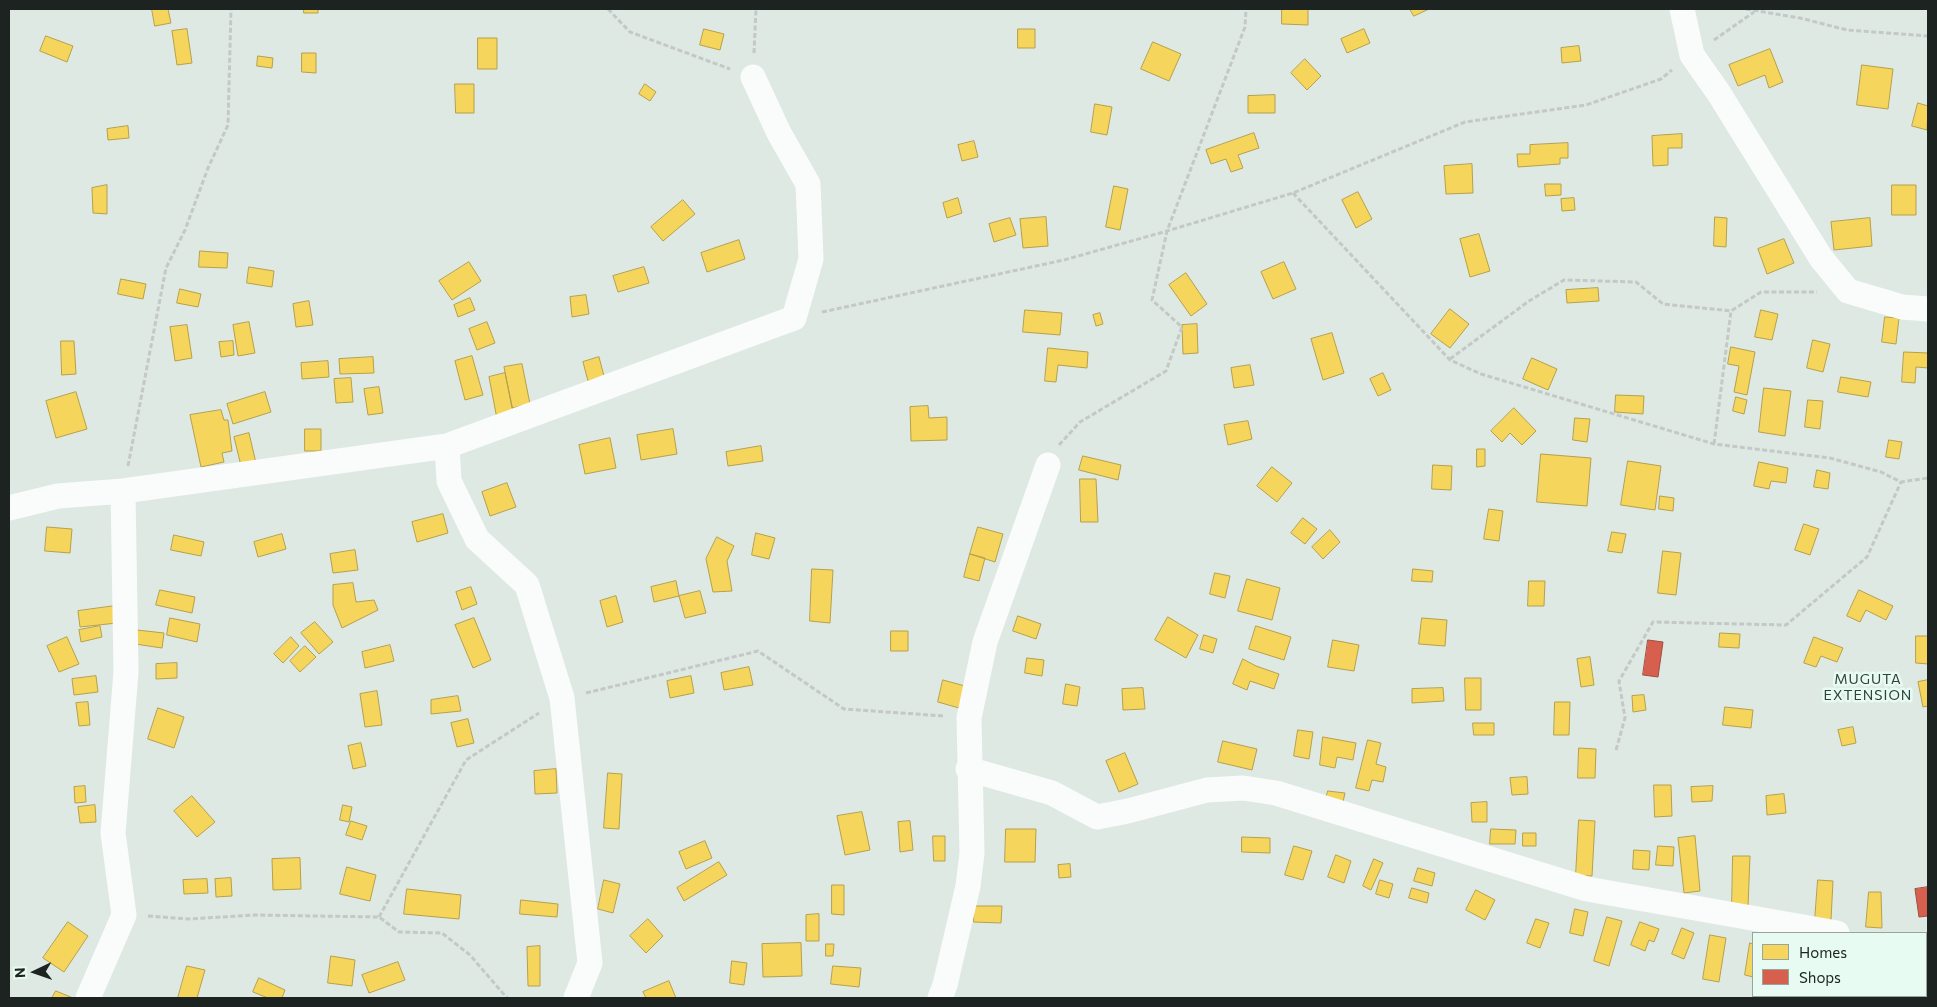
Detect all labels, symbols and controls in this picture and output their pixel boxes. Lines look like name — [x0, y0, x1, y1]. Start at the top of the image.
district label: MUGUTA EXTENSION — [1822, 671, 1914, 704]
legend — [1752, 932, 1927, 997]
text: Homes — [1799, 943, 1847, 961]
north arrow — [10, 947, 60, 997]
text: N — [11, 967, 28, 978]
text: Shops — [1799, 968, 1841, 986]

